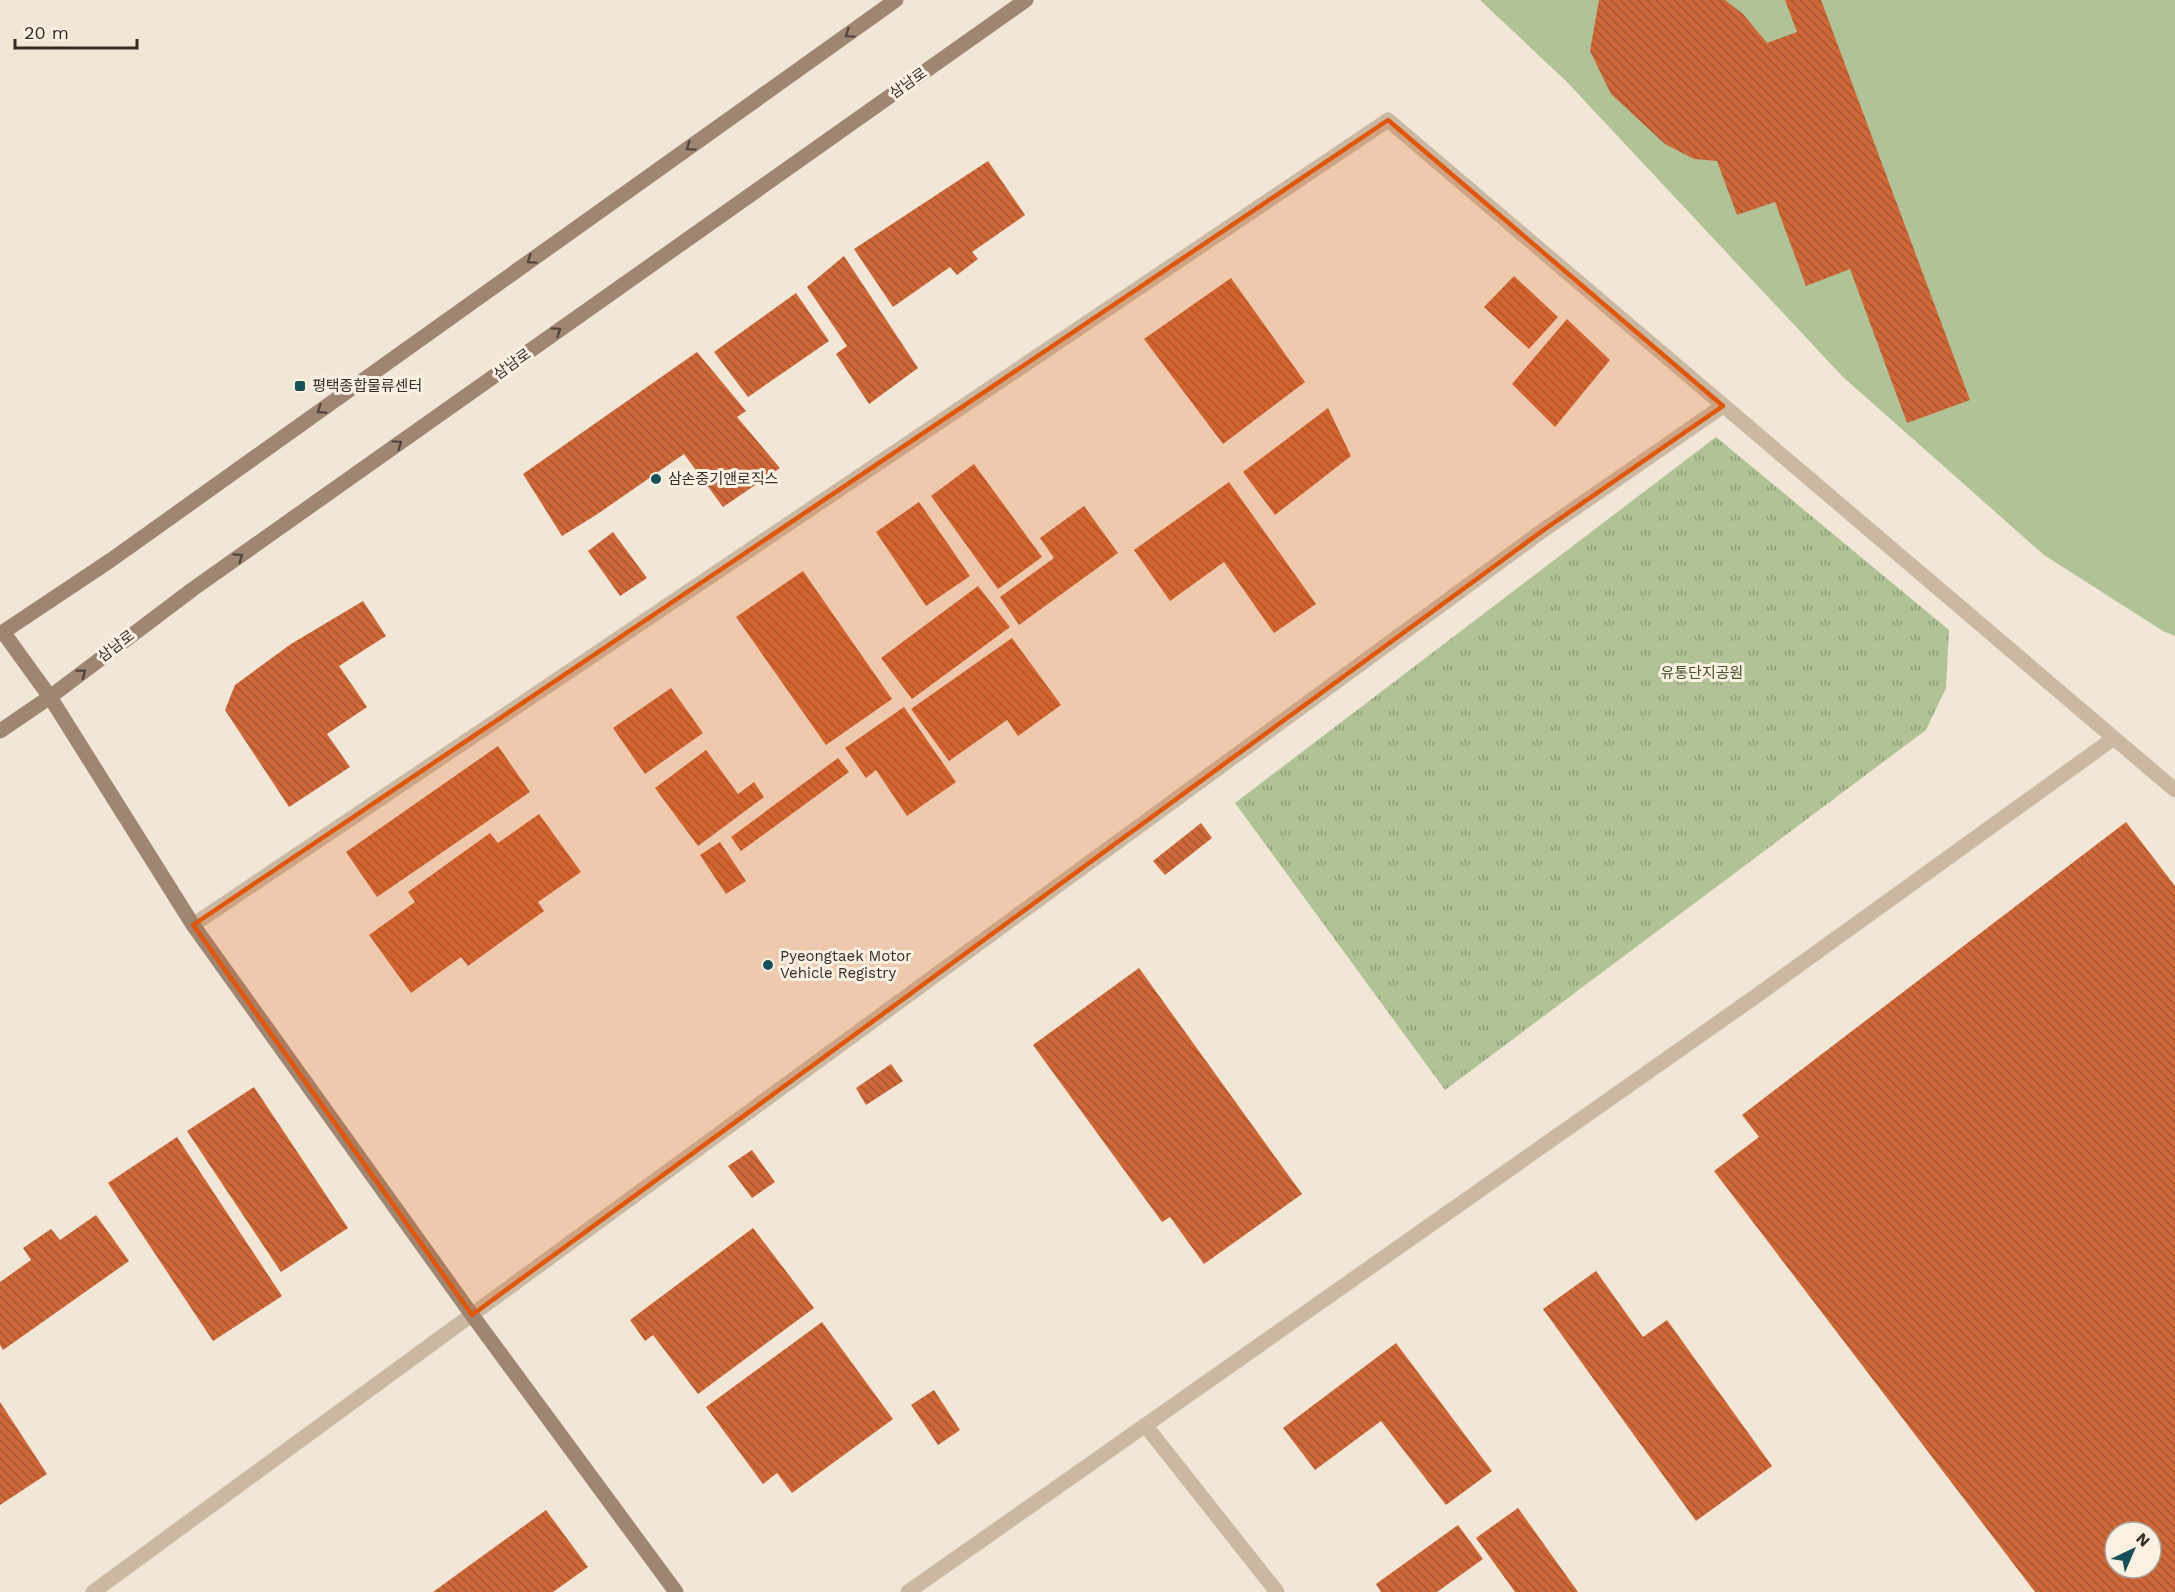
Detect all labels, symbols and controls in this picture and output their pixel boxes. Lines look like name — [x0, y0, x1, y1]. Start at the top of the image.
scale bar — [15, 12, 136, 50]
text: 20 m — [24, 22, 69, 43]
one-way arrow — [844, 27, 855, 38]
street label: 삼남로 — [886, 64, 930, 102]
one-way arrow — [685, 140, 696, 151]
one-way arrow — [527, 253, 538, 264]
one-way arrow — [550, 328, 561, 339]
street label: 삼남로 — [490, 345, 534, 383]
place label: 평택종합물류센터 — [312, 377, 422, 395]
marker: 평택종합물류센터 — [293, 379, 307, 393]
one-way arrow — [317, 403, 328, 414]
one-way arrow — [391, 440, 402, 451]
place label: 삼손중기앤로직스 — [668, 470, 779, 488]
marker: 삼손중기앤로직스 — [649, 472, 663, 486]
one-way arrow — [232, 553, 243, 564]
street label: 삼남로 — [94, 626, 138, 666]
park label: 유통단지공원 — [1661, 664, 1743, 682]
one-way arrow — [75, 669, 86, 680]
place label: Pyeongtaek Motor Vehicle Registry — [780, 947, 912, 982]
marker: Pyeongtaek Motor Vehicle Registry — [761, 958, 775, 972]
north arrow — [2103, 1520, 2163, 1580]
text: N — [2132, 1529, 2154, 1551]

